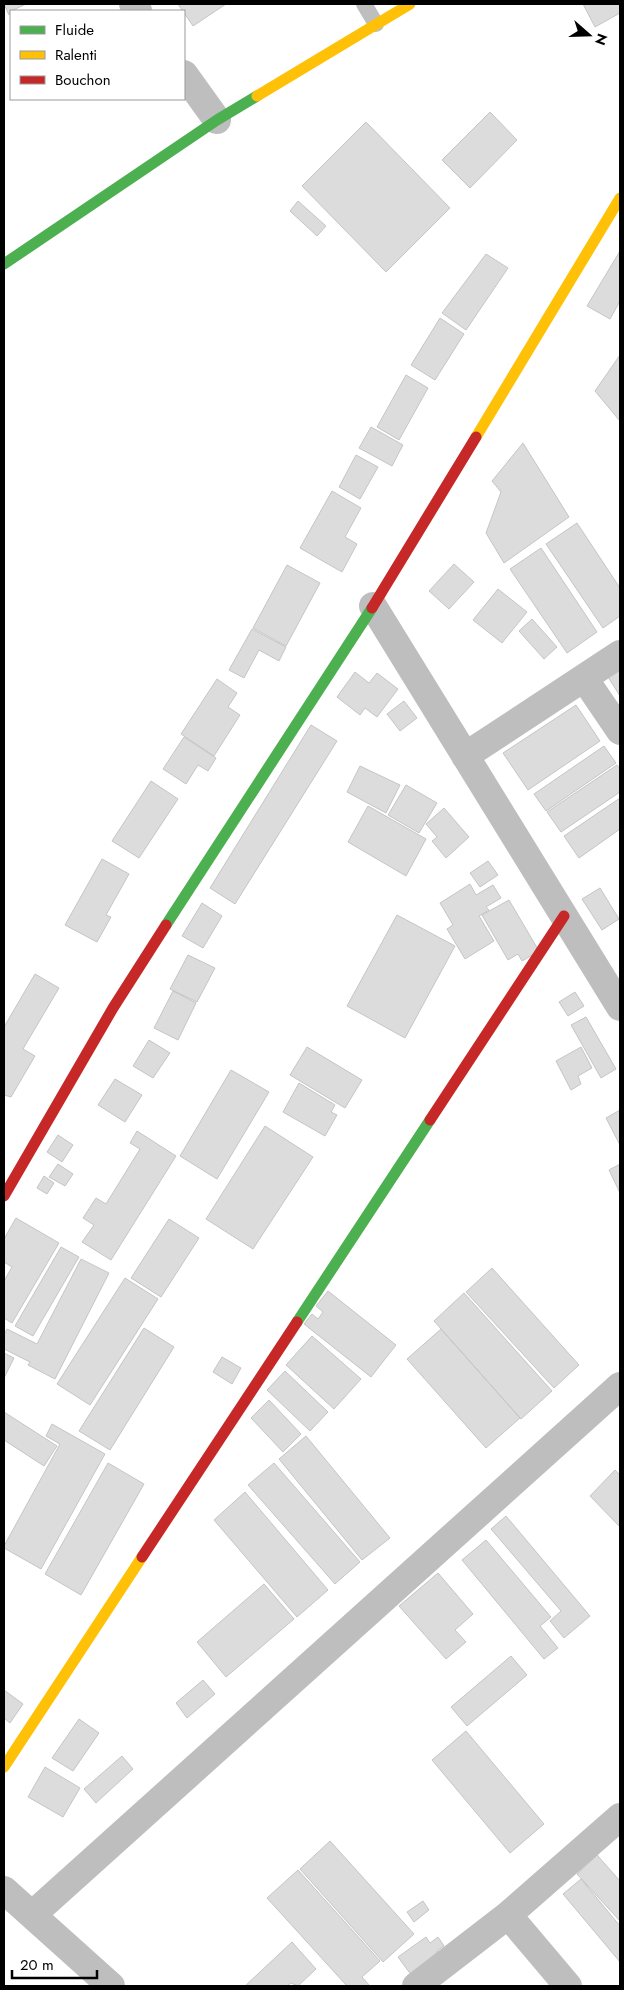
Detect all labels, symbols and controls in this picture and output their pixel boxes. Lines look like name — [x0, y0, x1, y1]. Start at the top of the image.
legend — [10, 10, 185, 100]
north arrow — [564, 10, 614, 60]
text: Fluide — [55, 19, 94, 41]
text: N — [590, 31, 613, 48]
text: Ralenti — [55, 44, 97, 66]
text: Bouchon — [55, 69, 111, 91]
scale bar — [12, 1948, 98, 1980]
text: 20 m — [20, 1954, 54, 1976]

